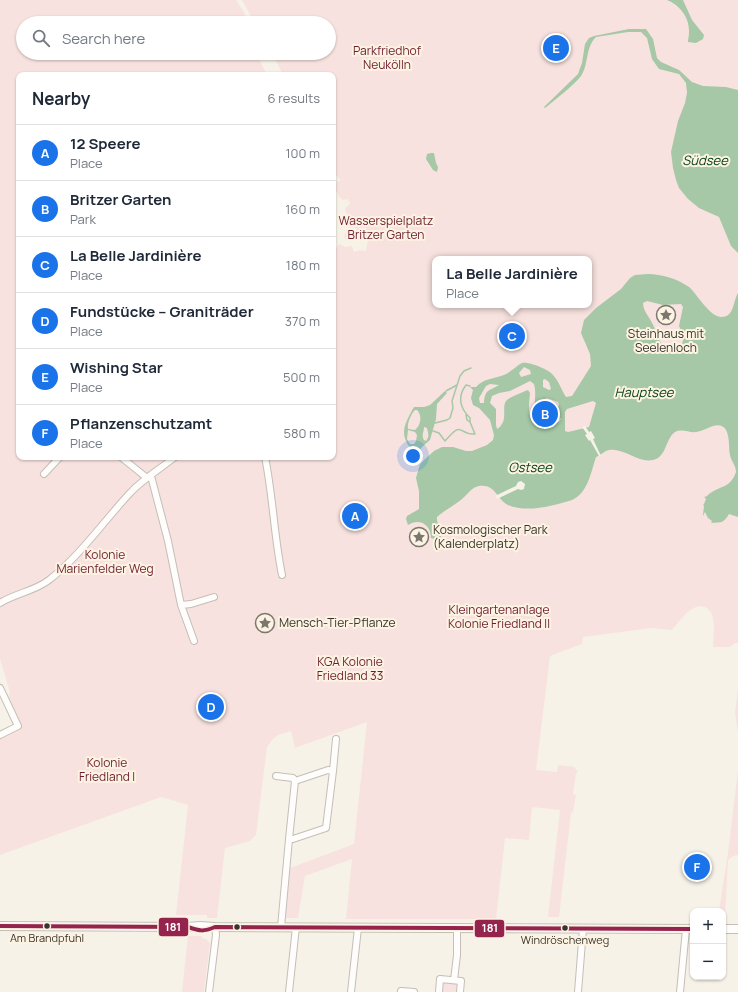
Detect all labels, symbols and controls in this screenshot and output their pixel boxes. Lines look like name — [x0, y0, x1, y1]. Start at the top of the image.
search box — [16, 16, 336, 60]
icon: search — [30, 27, 52, 49]
text: Search here — [62, 28, 145, 49]
pin: E — [543, 33, 569, 63]
park label: Parkfriedhof Neukölln — [353, 42, 422, 73]
text: Nearby — [32, 87, 90, 110]
text: 6 results — [268, 89, 320, 107]
text: 12 Speere — [70, 133, 141, 154]
text: A — [41, 144, 49, 162]
text: 100 m — [285, 144, 320, 162]
water label: Südsee — [682, 151, 729, 169]
text: Place — [70, 154, 103, 172]
text: Britzer Garten — [70, 189, 171, 210]
text: B — [41, 200, 49, 218]
text: 160 m — [285, 200, 320, 218]
text: Park — [70, 210, 96, 228]
park label: Wasserspielplatz Britzer Garten — [339, 212, 433, 243]
text: La Belle Jardinière — [70, 245, 202, 266]
text: C — [40, 256, 50, 274]
text: 180 m — [286, 256, 320, 274]
popup — [432, 256, 592, 308]
text: La Belle Jardinière — [446, 263, 578, 284]
text: Place — [70, 266, 103, 284]
text: Place — [446, 284, 479, 302]
text: Fundstücke – Graniträder — [70, 301, 254, 322]
place icon: Steinhaus mit Seelenloch — [655, 304, 677, 326]
text: D — [40, 312, 50, 330]
text: 370 m — [285, 312, 320, 330]
pin: C — [499, 321, 525, 351]
text: Place — [70, 322, 103, 340]
place label: Steinhaus mit Seelenloch — [628, 325, 704, 356]
text: Wishing Star — [70, 357, 163, 378]
text: E — [41, 368, 49, 386]
text: 500 m — [283, 368, 320, 386]
text: Place — [70, 378, 103, 396]
water label: Hauptsee — [615, 383, 675, 401]
pin: B — [532, 399, 558, 429]
text: Pflanzenschutzamt — [70, 413, 212, 434]
text: F — [42, 424, 48, 442]
text: 580 m — [283, 424, 320, 442]
text: Place — [70, 434, 103, 452]
your location — [403, 446, 423, 466]
water label: Ostsee — [508, 458, 553, 476]
pin: A — [342, 501, 368, 531]
place label: Kosmologischer Park (Kalenderplatz) — [433, 521, 549, 552]
place icon: Kosmologischer Park (Kalenderplatz) — [408, 526, 430, 548]
park label: Kolonie Marienfelder Weg — [56, 546, 154, 577]
park label: Kleingartenanlage Kolonie Friedland II — [448, 601, 550, 632]
place icon: Mensch-Tier-Pflanze — [254, 612, 276, 634]
place label: Mensch-Tier-Pflanze — [279, 614, 395, 631]
park label: KGA Kolonie Friedland 33 — [317, 653, 383, 684]
pin: D — [198, 692, 224, 722]
park label: Kolonie Friedland I — [79, 754, 135, 785]
pin: F — [684, 852, 710, 882]
map controls — [690, 908, 726, 980]
button: + — [690, 908, 726, 944]
line badge: 181 — [158, 917, 189, 937]
text: 181 — [165, 919, 181, 934]
line badge: 181 — [474, 919, 505, 938]
text: 181 — [482, 920, 498, 935]
marker: Am Brandpfuhl — [42, 921, 52, 931]
unlabelled marker — [232, 922, 242, 932]
marker: Windröschenweg — [560, 923, 570, 933]
place label: Am Brandpfuhl — [10, 930, 84, 945]
place label: Windröschenweg — [521, 932, 609, 947]
button: − — [690, 944, 726, 980]

